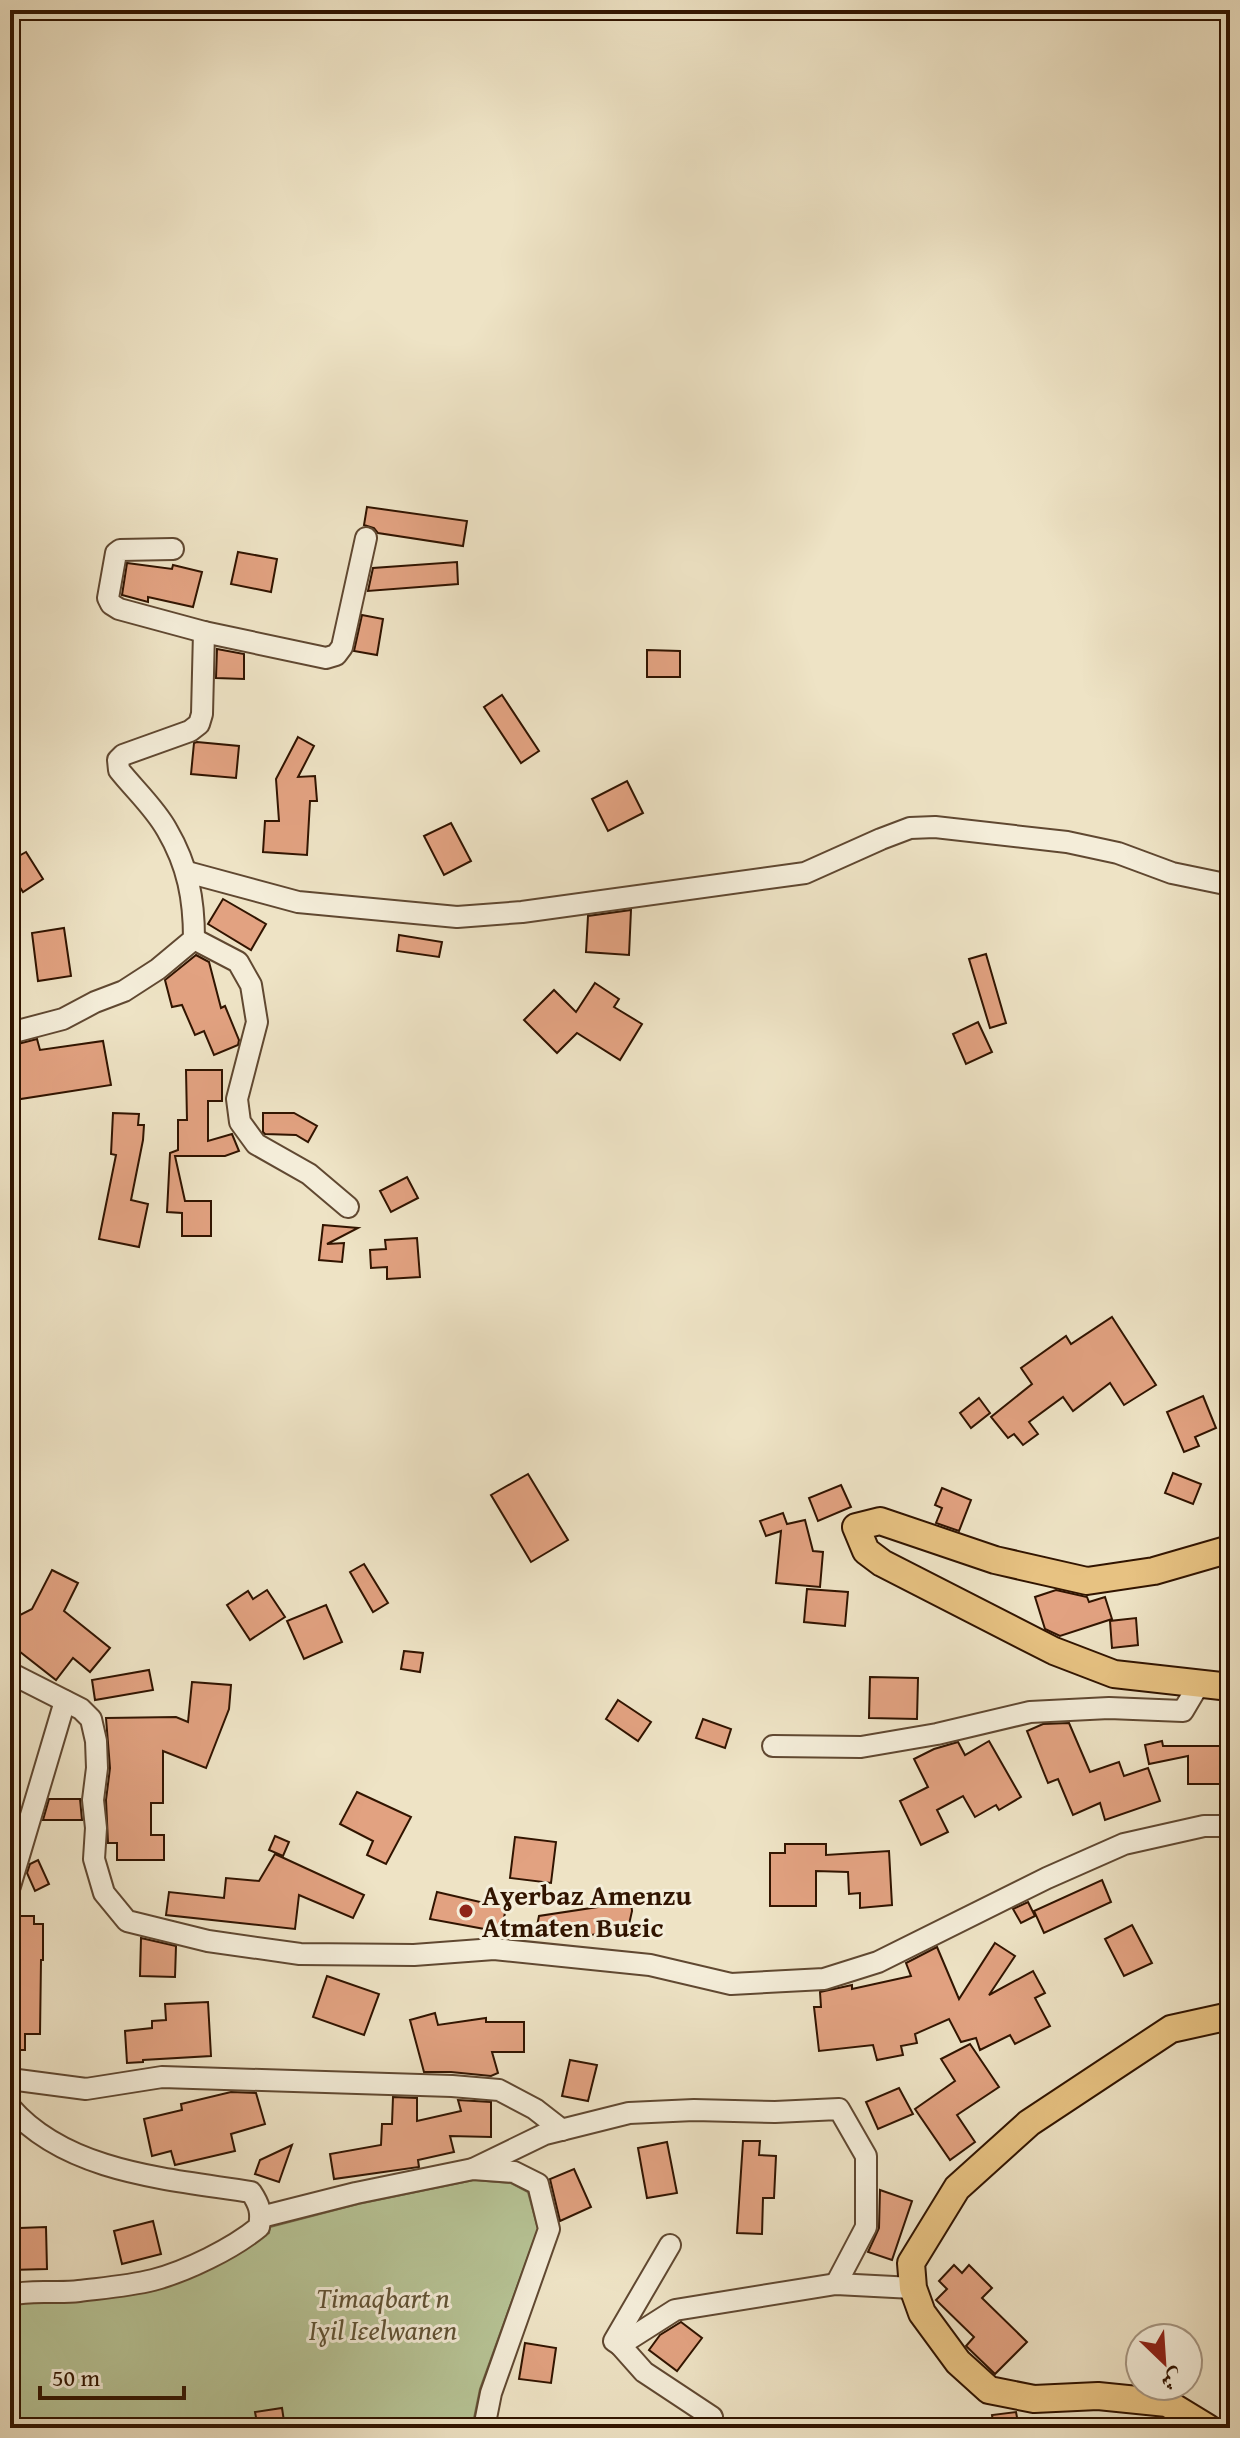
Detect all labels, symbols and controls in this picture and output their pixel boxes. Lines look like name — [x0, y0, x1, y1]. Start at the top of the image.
place label: Aɣerbaz Amenzu Atmaten Buɛic — [482, 1874, 692, 1947]
marker: Aɣerbaz Amenzu Atmaten Buɛic — [457, 1902, 475, 1920]
park label: Timaqbart n Iɣil Iɛelwanen — [309, 2277, 457, 2350]
north arrow — [1124, 2322, 1204, 2402]
scale bar — [40, 2350, 184, 2400]
text: 50 m — [52, 2360, 100, 2395]
text: ش — [1156, 2361, 1189, 2399]

